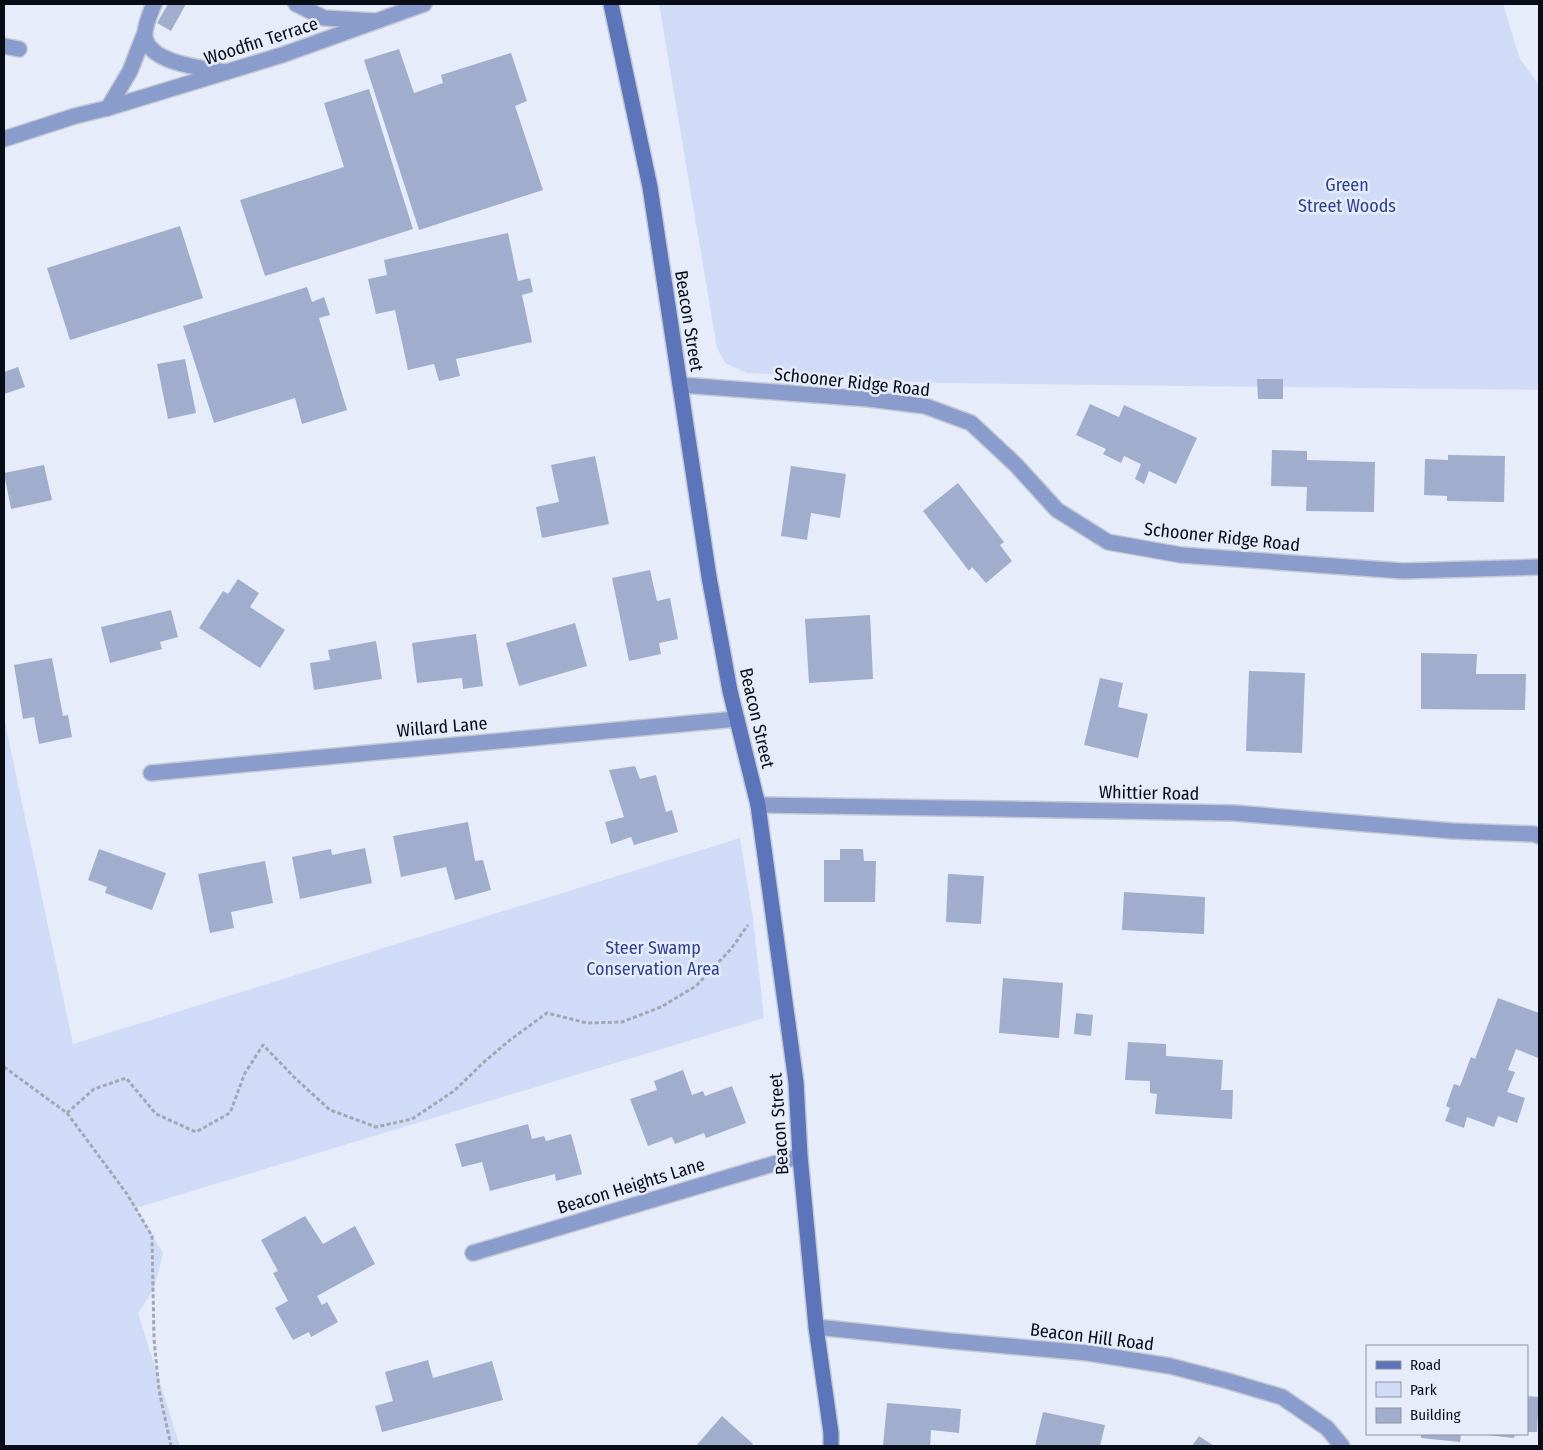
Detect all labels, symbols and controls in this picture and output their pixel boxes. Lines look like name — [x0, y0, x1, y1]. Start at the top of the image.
street label: Woodfin Terrace — [201, 12, 321, 70]
park label: Green Street Woods — [1298, 174, 1396, 217]
street label: Beacon Street — [670, 269, 708, 373]
street label: Schooner Ridge Road — [773, 363, 931, 401]
street label: Schooner Ridge Road — [1143, 518, 1301, 556]
street label: Beacon Street — [735, 666, 779, 770]
street label: Willard Lane — [396, 712, 488, 742]
street label: Whittier Road — [1099, 781, 1199, 805]
park label: Steer Swamp Conservation Area — [586, 937, 720, 980]
street label: Beacon Street — [764, 1072, 794, 1176]
street label: Beacon Heights Lane — [555, 1153, 708, 1219]
street label: Beacon Hill Road — [1029, 1318, 1155, 1356]
legend — [1366, 1345, 1528, 1435]
text: Road — [1410, 1356, 1441, 1374]
text: Park — [1410, 1381, 1437, 1399]
text: Building — [1410, 1406, 1461, 1424]

